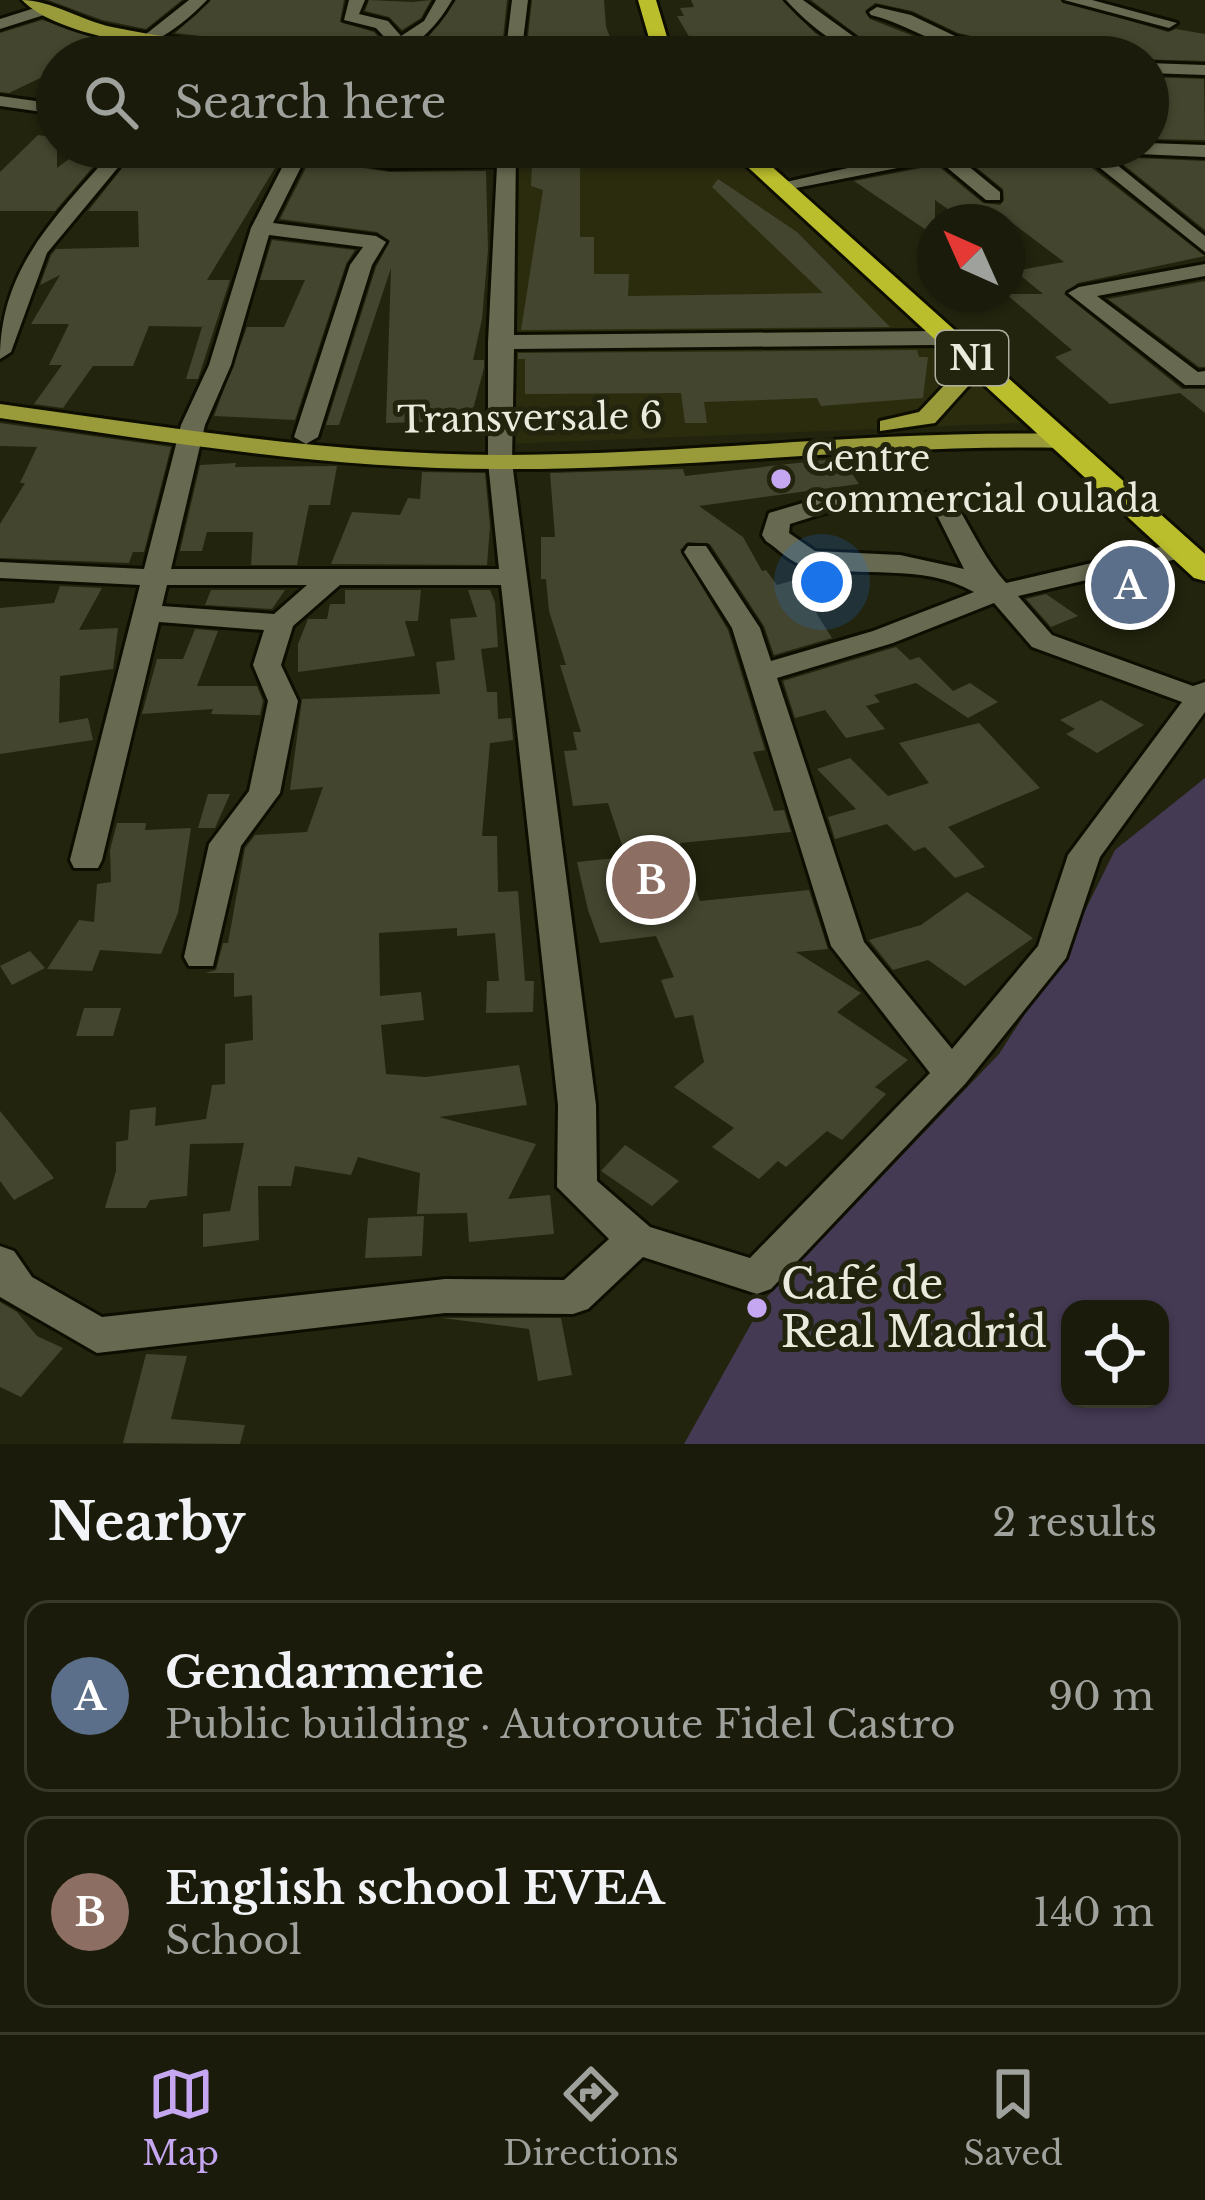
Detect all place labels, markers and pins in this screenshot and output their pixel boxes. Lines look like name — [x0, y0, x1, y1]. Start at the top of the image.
place label: Centre commercial oulada — [805, 436, 1160, 522]
marker: Centre commercial oulada — [768, 466, 794, 492]
pin: A — [1091, 540, 1169, 630]
pin: B — [612, 835, 690, 925]
place label: Café de Real Madrid — [781, 1258, 1047, 1358]
marker: Café de Real Madrid — [744, 1295, 770, 1321]

